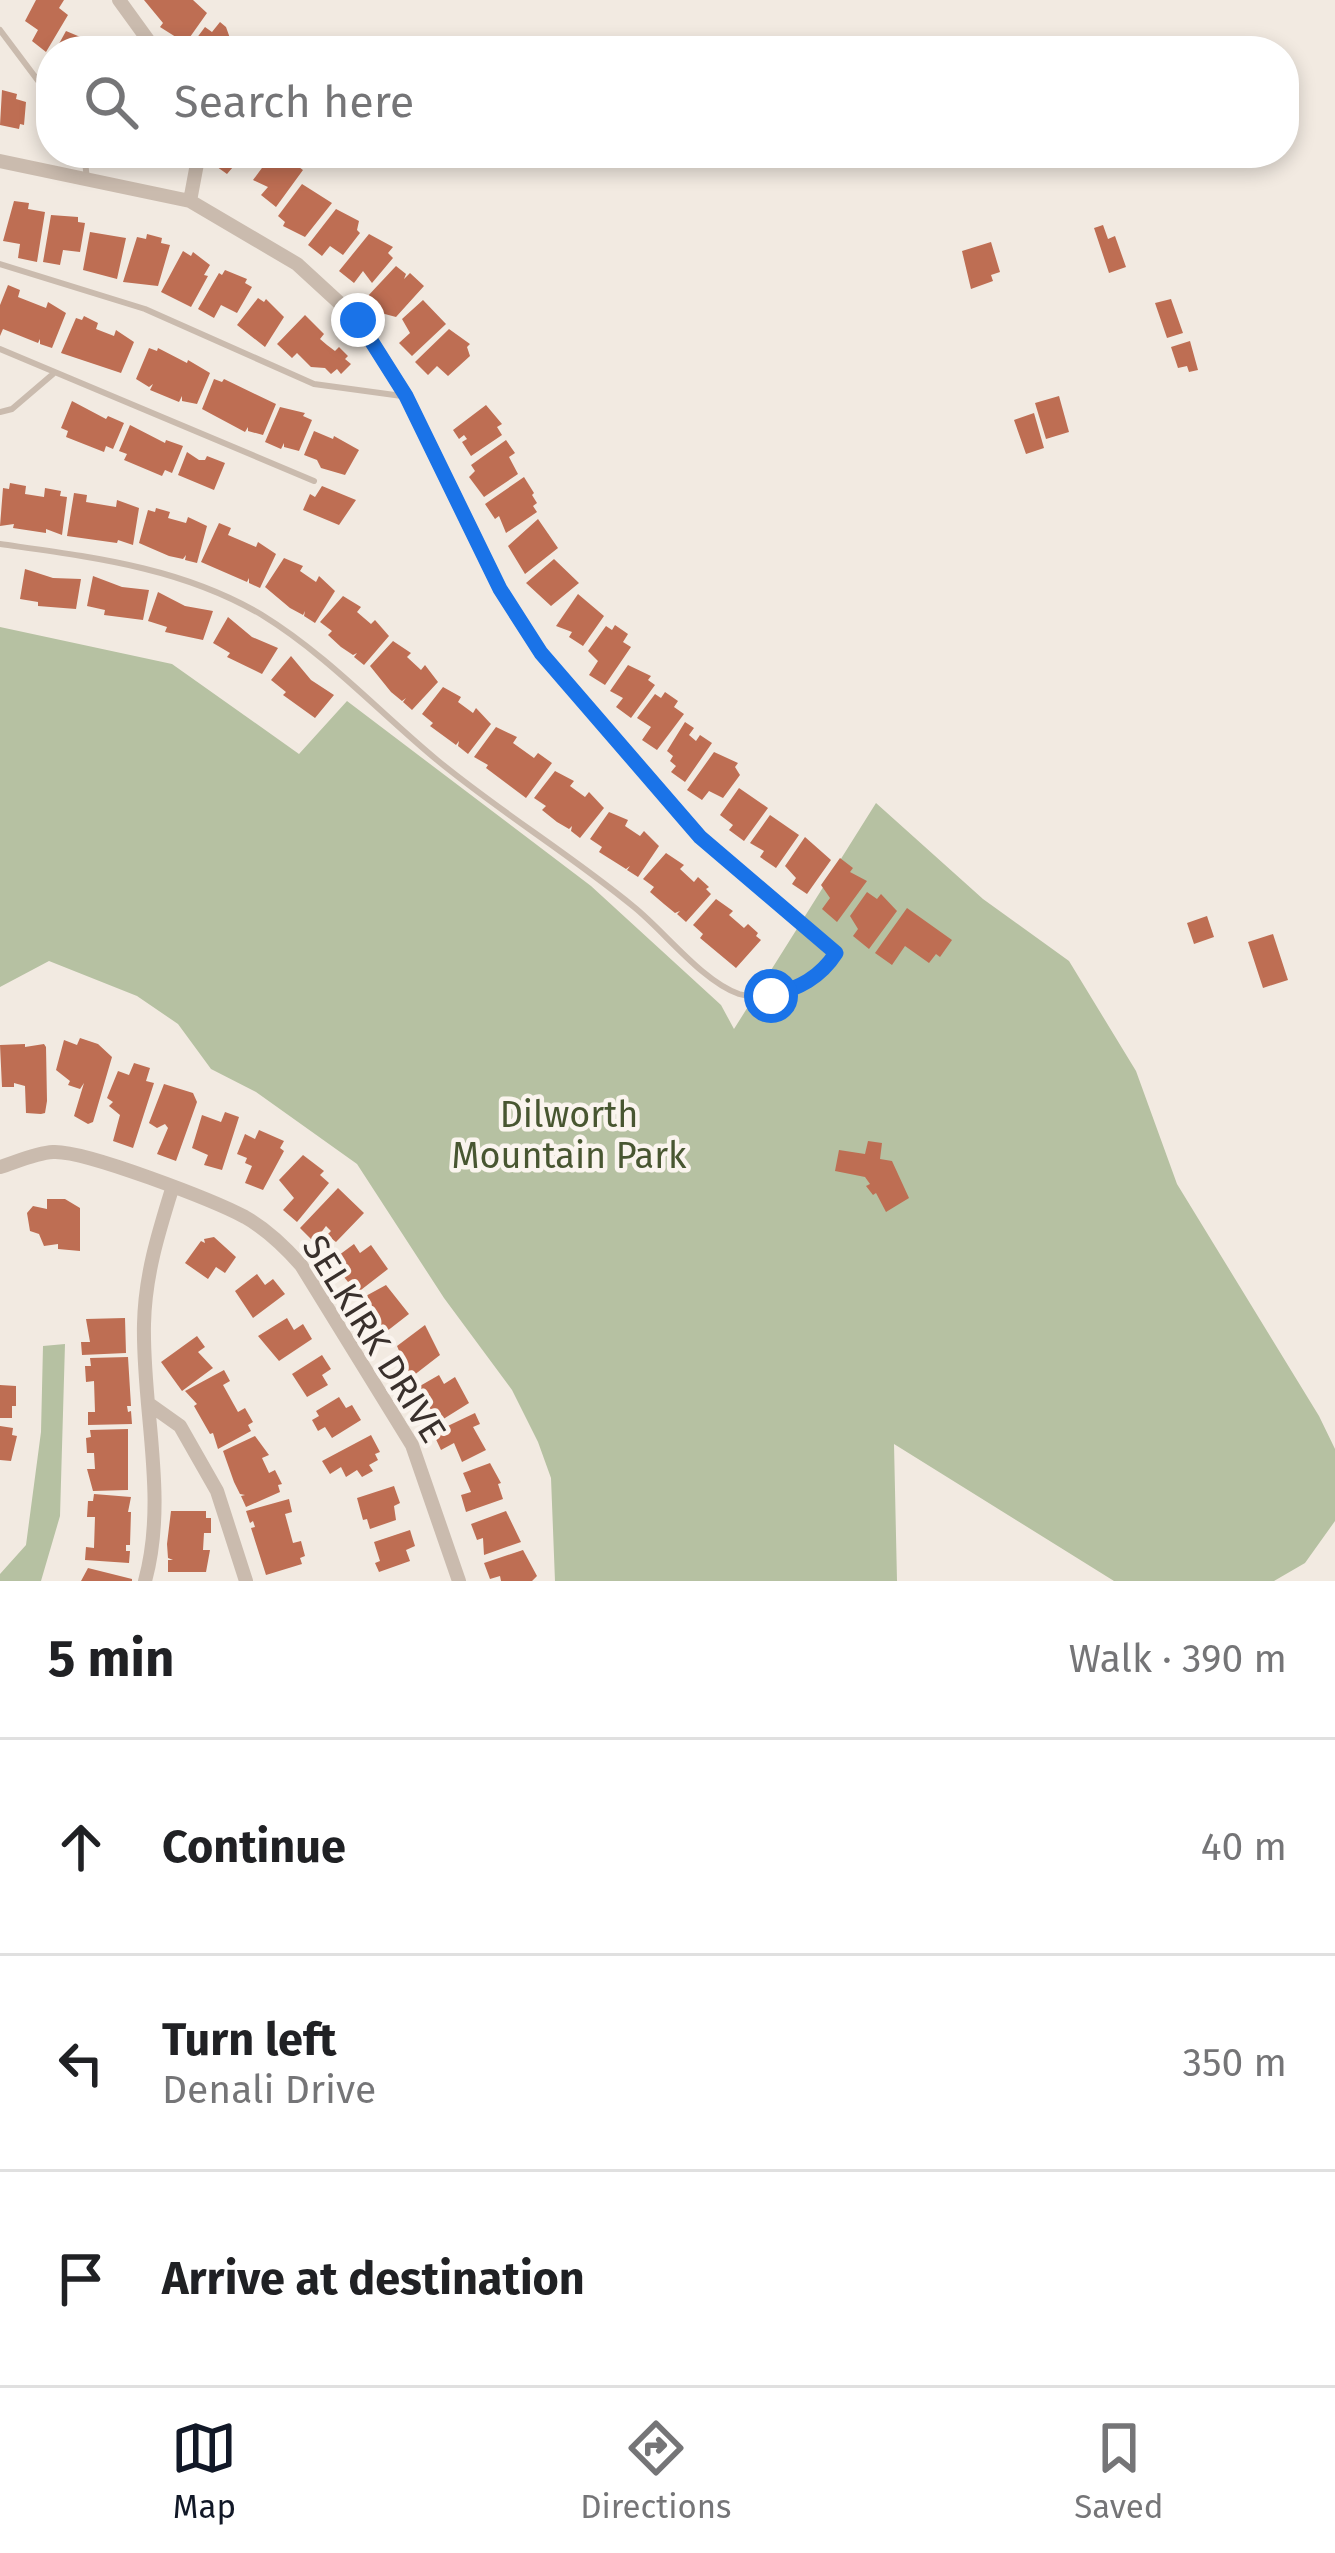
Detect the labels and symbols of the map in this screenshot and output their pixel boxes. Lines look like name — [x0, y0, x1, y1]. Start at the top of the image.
route end — [331, 293, 385, 347]
route start — [744, 969, 798, 1023]
park label: Dilworth Mountain Park — [451, 1093, 687, 1178]
street label: SELKIRK DRIVE — [293, 1227, 455, 1451]

